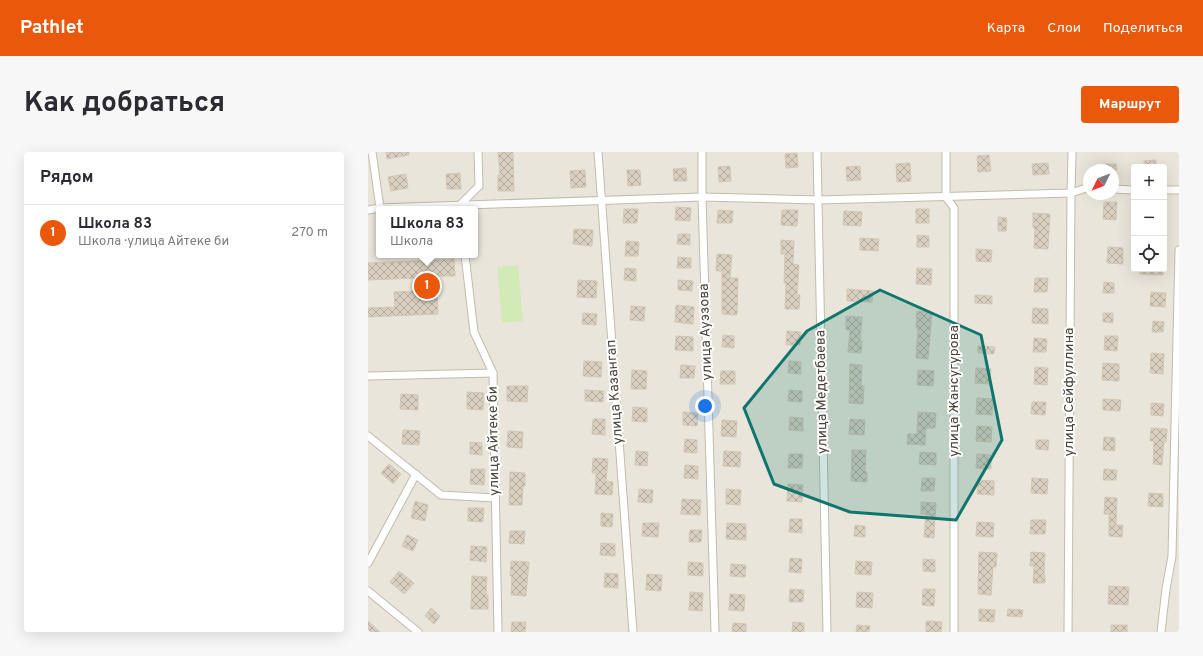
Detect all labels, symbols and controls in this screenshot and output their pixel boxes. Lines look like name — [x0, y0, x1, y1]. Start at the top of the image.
text: Pathlet — [20, 16, 84, 40]
text: Карта — [987, 20, 1025, 37]
text: Слои — [1047, 20, 1081, 37]
text: Поделиться — [1103, 20, 1183, 37]
text: Как добраться — [24, 86, 225, 122]
button: Маршрут — [1081, 86, 1179, 123]
north arrow — [1083, 164, 1119, 200]
map controls — [1131, 164, 1167, 272]
button: + — [1131, 164, 1167, 200]
text: Рядом — [40, 167, 93, 189]
button: − — [1131, 200, 1167, 236]
popup — [376, 206, 478, 258]
text: Школа 83 — [78, 215, 152, 234]
text: Школа 83 — [390, 215, 464, 234]
text: 1 — [50, 225, 56, 241]
text: 270 m — [291, 225, 328, 241]
text: Школа · улица Айтеке би — [78, 234, 229, 250]
text: Школа — [390, 234, 433, 250]
button: locate — [1131, 236, 1167, 272]
pin: 1 — [414, 271, 440, 301]
street label: улица Ауэзова — [696, 283, 716, 381]
street label: улица Жансугурова — [946, 325, 963, 457]
street label: улица Сейфуллина — [1061, 328, 1078, 456]
street label: улица Медетбаева — [812, 330, 832, 454]
street label: улица Казангап — [603, 339, 627, 445]
street label: улица Айтеке би — [485, 386, 503, 496]
your location — [695, 396, 715, 416]

